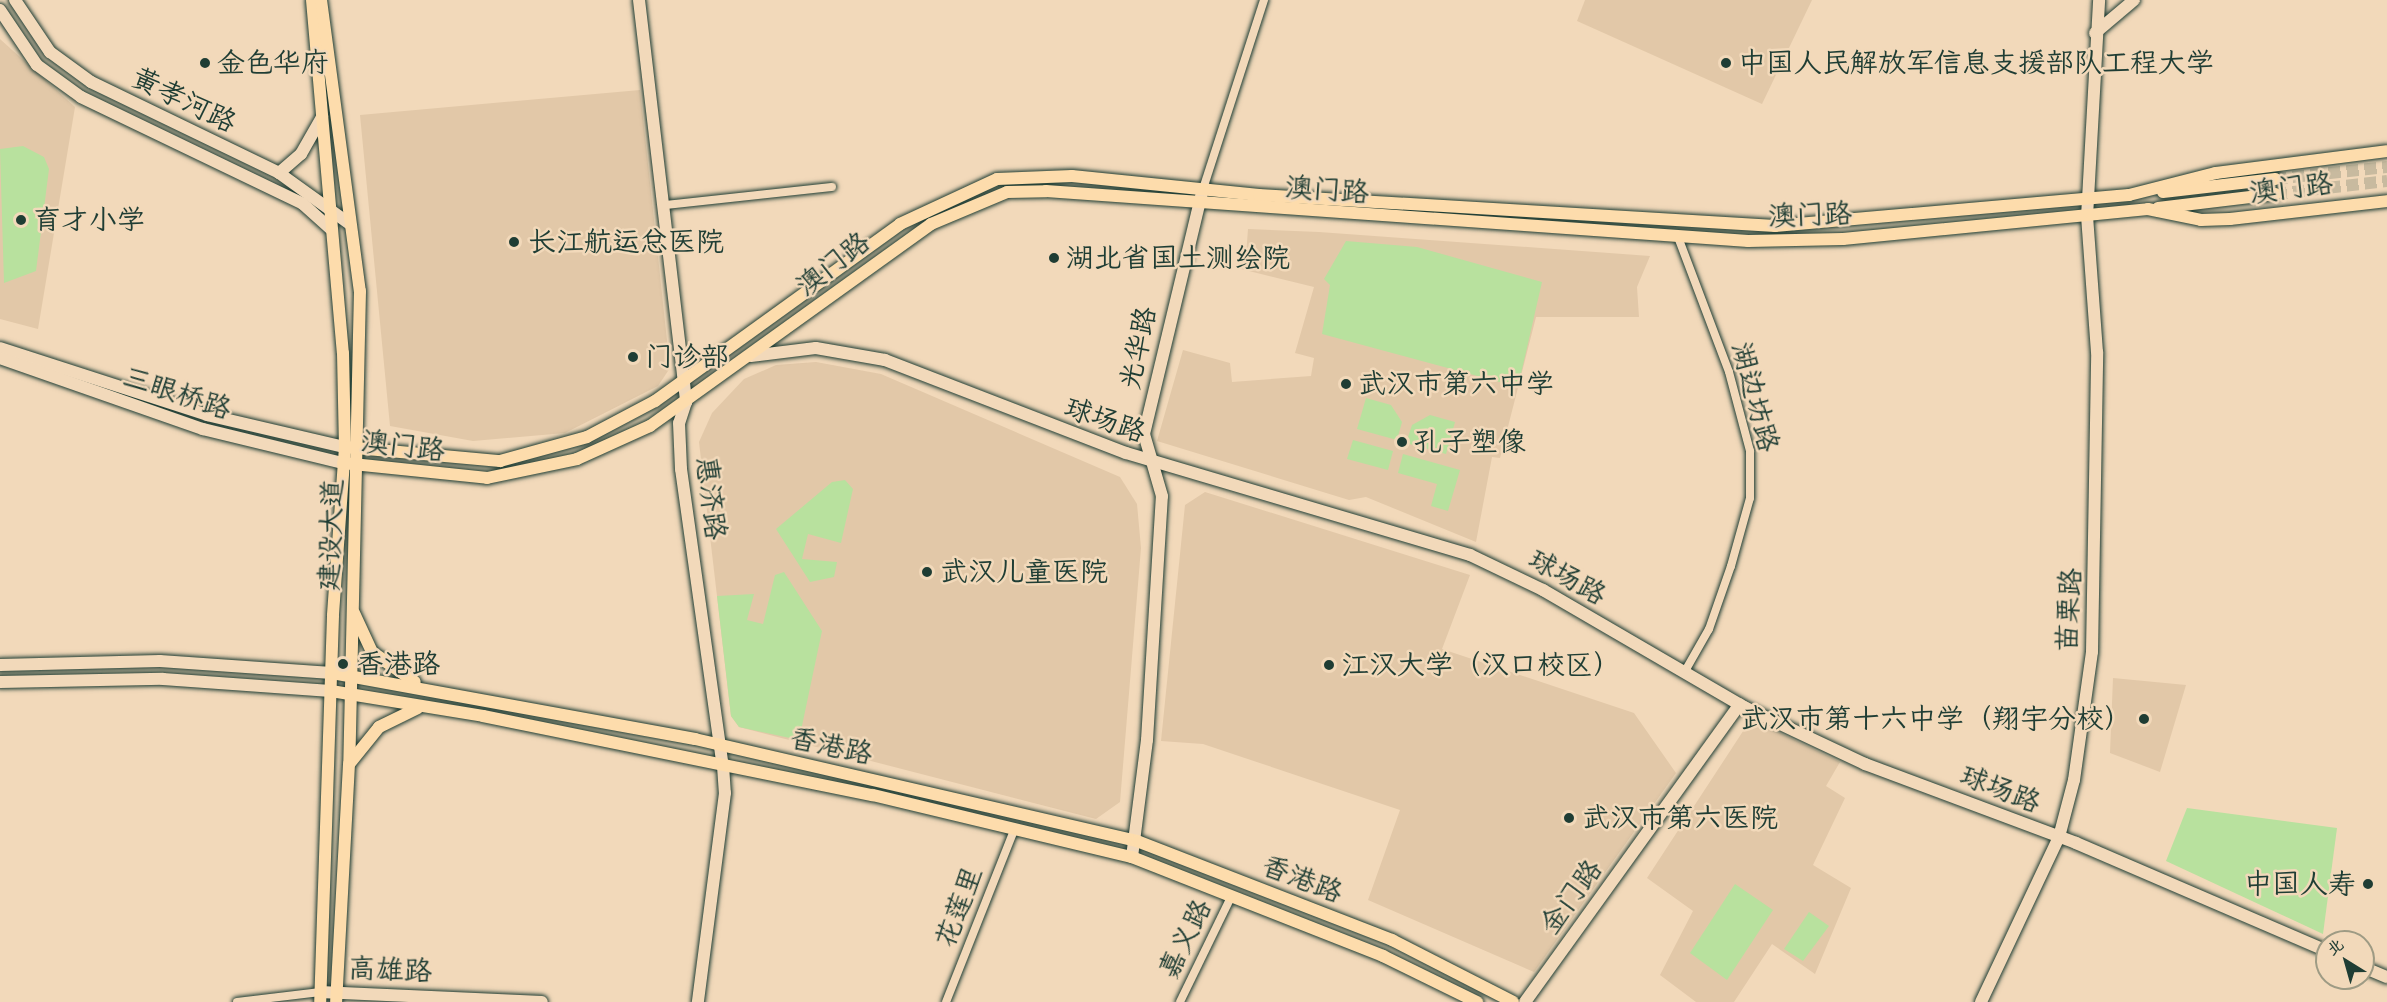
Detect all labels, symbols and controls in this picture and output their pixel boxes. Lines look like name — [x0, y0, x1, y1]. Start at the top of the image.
place label: 金色华府 — [217, 46, 329, 80]
place label: 中国人民解放军信息支援部队工程大学 — [1738, 46, 2214, 80]
marker: 金色华府 — [198, 56, 212, 70]
marker: 中国人民解放军信息支援部队工程大学 — [1719, 56, 1733, 70]
street label: 黄孝河路 — [126, 60, 242, 140]
street label: 澳门路 — [2247, 166, 2335, 210]
street label: 澳门路 — [1284, 170, 1370, 210]
street label: 澳门路 — [1767, 197, 1853, 233]
place label: 育才小学 — [33, 203, 145, 237]
marker: 育才小学 — [14, 213, 28, 227]
place label: 长江航运总医院 — [528, 225, 724, 259]
street label: 澳门路 — [790, 225, 876, 303]
marker: 长江航运总医院 — [505, 233, 523, 251]
place label: 湖北省国土测绘院 — [1066, 241, 1290, 275]
marker: 湖北省国土测绘院 — [1047, 251, 1061, 265]
street label: 光华路 — [1113, 303, 1163, 393]
street label: 湖边坊路 — [1724, 339, 1786, 455]
place label: 门诊部 — [645, 340, 729, 374]
marker: 门诊部 — [626, 350, 640, 364]
street label: 三眼桥路 — [119, 360, 235, 426]
place label: 武汉市第六中学 — [1358, 367, 1554, 401]
marker: 武汉市第六中学 — [1339, 377, 1353, 391]
street label: 球场路 — [1060, 390, 1150, 450]
street label: 澳门路 — [359, 424, 447, 468]
place label: 孔子塑像 — [1414, 425, 1526, 459]
marker: 孔子塑像 — [1395, 435, 1409, 449]
street label: 惠济路 — [689, 454, 733, 542]
street label: 建设大道 — [312, 478, 350, 592]
street label: 球场路 — [1522, 542, 1612, 612]
place label: 武汉儿童医院 — [940, 555, 1108, 589]
marker: 武汉儿童医院 — [918, 563, 936, 581]
street label: 苗栗路 — [2050, 567, 2088, 653]
place label: 香港路 — [356, 647, 440, 681]
place label: 江汉大学（汉口校区） — [1341, 648, 1621, 682]
marker: 香港路 — [334, 655, 352, 673]
marker: 江汉大学（汉口校区） — [1322, 658, 1336, 672]
place label: 武汉市第十六中学（翔宇分校） — [1740, 702, 2132, 736]
marker: 武汉市第十六中学（翔宇分校） — [2137, 712, 2151, 726]
street label: 香港路 — [786, 721, 876, 771]
street label: 球场路 — [1955, 758, 2045, 820]
place label: 武汉市第六医院 — [1582, 801, 1778, 835]
marker: 武汉市第六医院 — [1560, 809, 1578, 827]
street label: 香港路 — [1257, 848, 1347, 910]
street label: 金门路 — [1533, 853, 1609, 941]
street label: 花莲里 — [928, 862, 990, 952]
place label: 中国人寿 — [2244, 867, 2356, 901]
marker: 中国人寿 — [2361, 877, 2375, 891]
street label: 嘉义路 — [1151, 894, 1219, 984]
north arrow — [2315, 930, 2375, 990]
text: 北 — [2323, 934, 2348, 960]
street label: 高雄路 — [347, 952, 433, 988]

